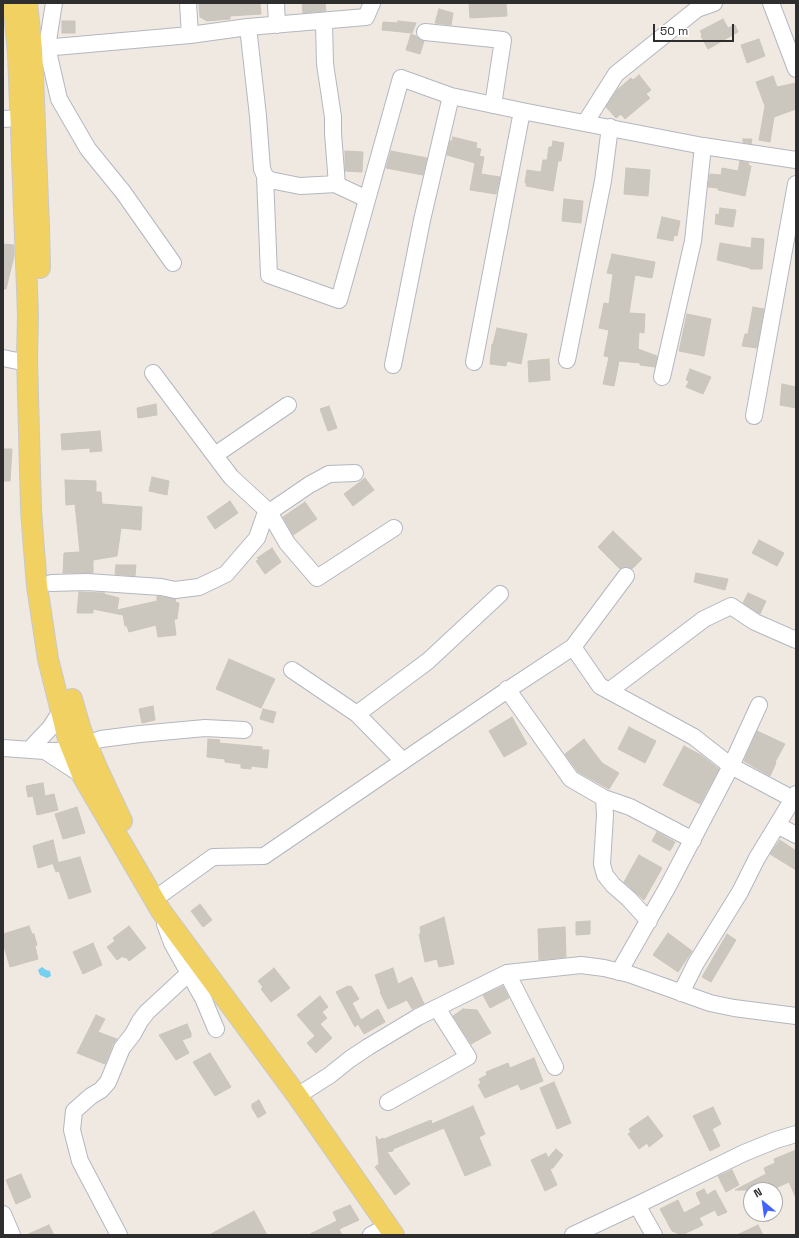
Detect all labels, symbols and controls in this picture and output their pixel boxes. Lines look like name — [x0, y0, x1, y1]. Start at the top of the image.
scale bar — [655, 16, 736, 42]
text: 50 m — [660, 23, 688, 39]
north arrow — [743, 1182, 783, 1222]
text: N — [751, 1184, 764, 1200]

